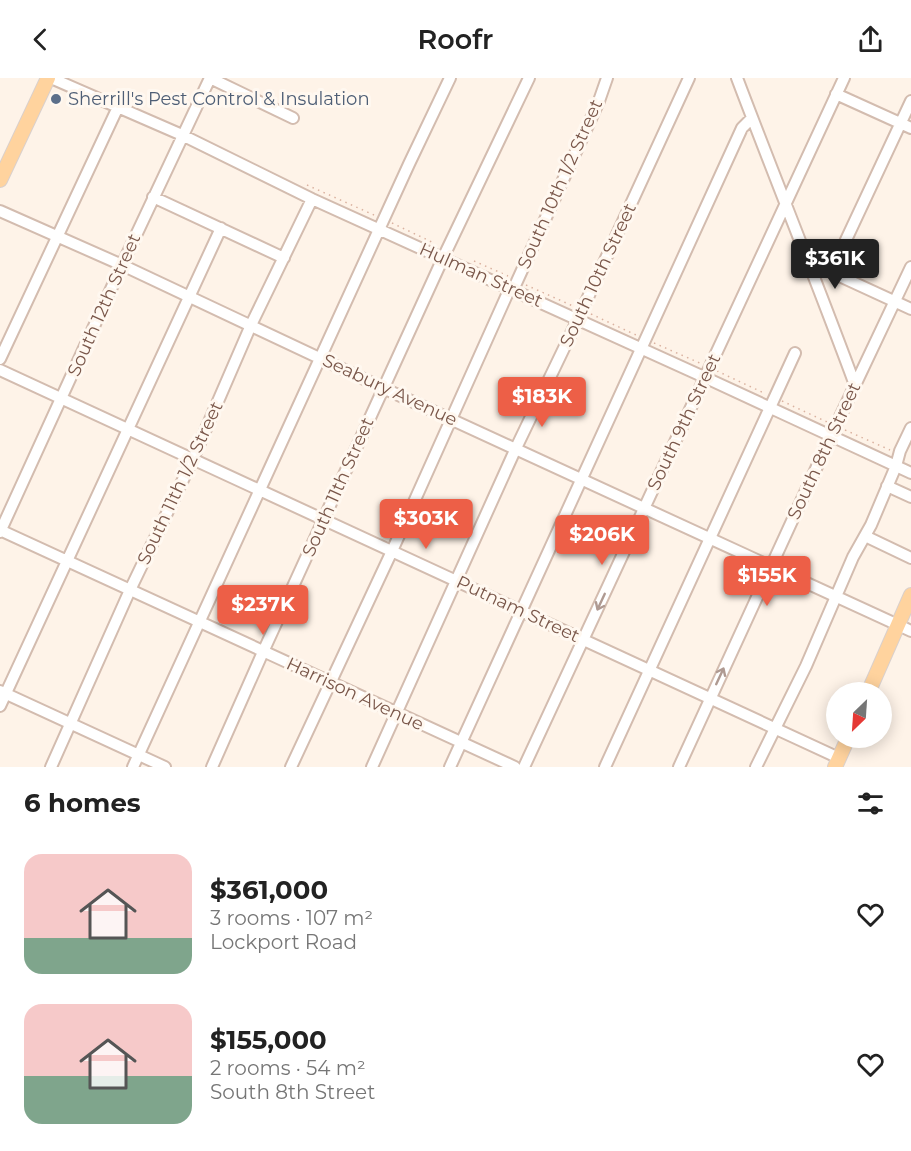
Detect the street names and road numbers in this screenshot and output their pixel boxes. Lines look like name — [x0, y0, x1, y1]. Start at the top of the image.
street label: South 10th 1/2 Street — [513, 96, 607, 272]
street label: South 10th Street — [555, 200, 641, 350]
street label: South 12th Street — [63, 230, 145, 380]
street label: Hulman Street — [416, 238, 546, 312]
street label: Seabury Avenue — [319, 349, 461, 431]
street label: South 9th Street — [643, 350, 725, 494]
street label: South 8th Street — [783, 379, 865, 523]
street label: South 11th 1/2 Street — [132, 398, 228, 568]
street label: South 11th Street — [297, 414, 379, 560]
street label: Putnam Street — [453, 571, 583, 647]
street label: Harrison Avenue — [283, 653, 427, 736]

